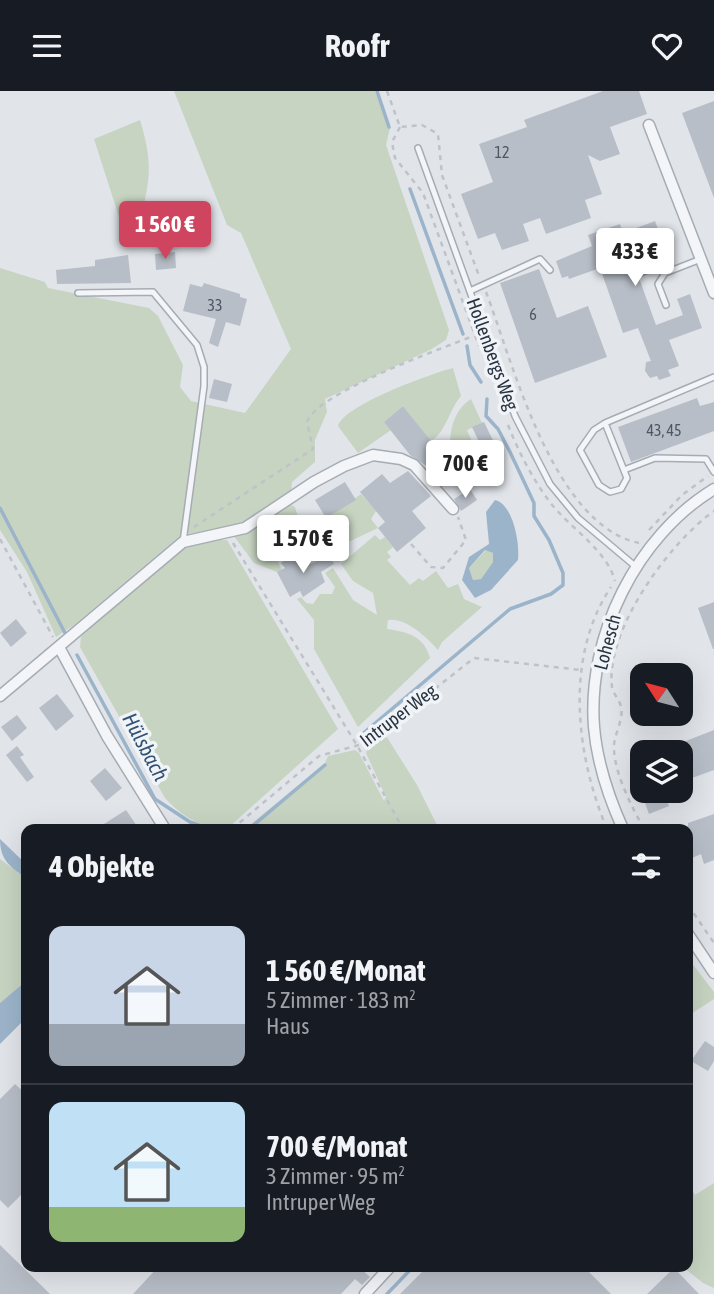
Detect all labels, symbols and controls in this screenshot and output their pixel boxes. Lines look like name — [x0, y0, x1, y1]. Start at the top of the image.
icon: menu — [28, 27, 66, 65]
text: Roofr — [325, 27, 389, 64]
icon: heart — [648, 27, 686, 65]
house number: 12 — [494, 143, 510, 161]
pin: 1 560 € — [100, 201, 230, 261]
text: 1 560 € — [135, 211, 195, 237]
pin: 433 € — [586, 229, 684, 288]
text: 433 € — [612, 238, 658, 264]
street label: Hollenbergs Weg — [463, 295, 524, 414]
house number: 33 — [207, 296, 223, 314]
house number: 6 — [529, 305, 537, 323]
house number: 43, 45 — [646, 421, 682, 439]
pin: 700 € — [416, 441, 514, 500]
text: 700 € — [442, 450, 488, 476]
pin: 1 570 € — [238, 515, 368, 575]
text: 1 570 € — [273, 525, 333, 551]
street label: Lohesch — [589, 612, 625, 672]
north arrow — [630, 663, 693, 726]
map controls — [630, 663, 693, 803]
street label: Intruper Weg — [355, 679, 441, 751]
water label: Hülsbach — [118, 709, 174, 784]
button: layers — [630, 740, 693, 803]
icon: filters — [627, 847, 665, 885]
text: 4 Objekte — [49, 849, 155, 883]
text: 1 560 €/Monat — [266, 953, 426, 987]
icon: home — [105, 954, 189, 1038]
text: 5 Zimmer · 183 m² — [266, 987, 416, 1013]
text: Haus — [266, 1013, 309, 1039]
text: 700 €/Monat — [266, 1129, 407, 1163]
icon: home — [105, 1130, 189, 1214]
text: 3 Zimmer · 95 m² — [266, 1163, 405, 1189]
text: Intruper Weg — [266, 1189, 375, 1215]

